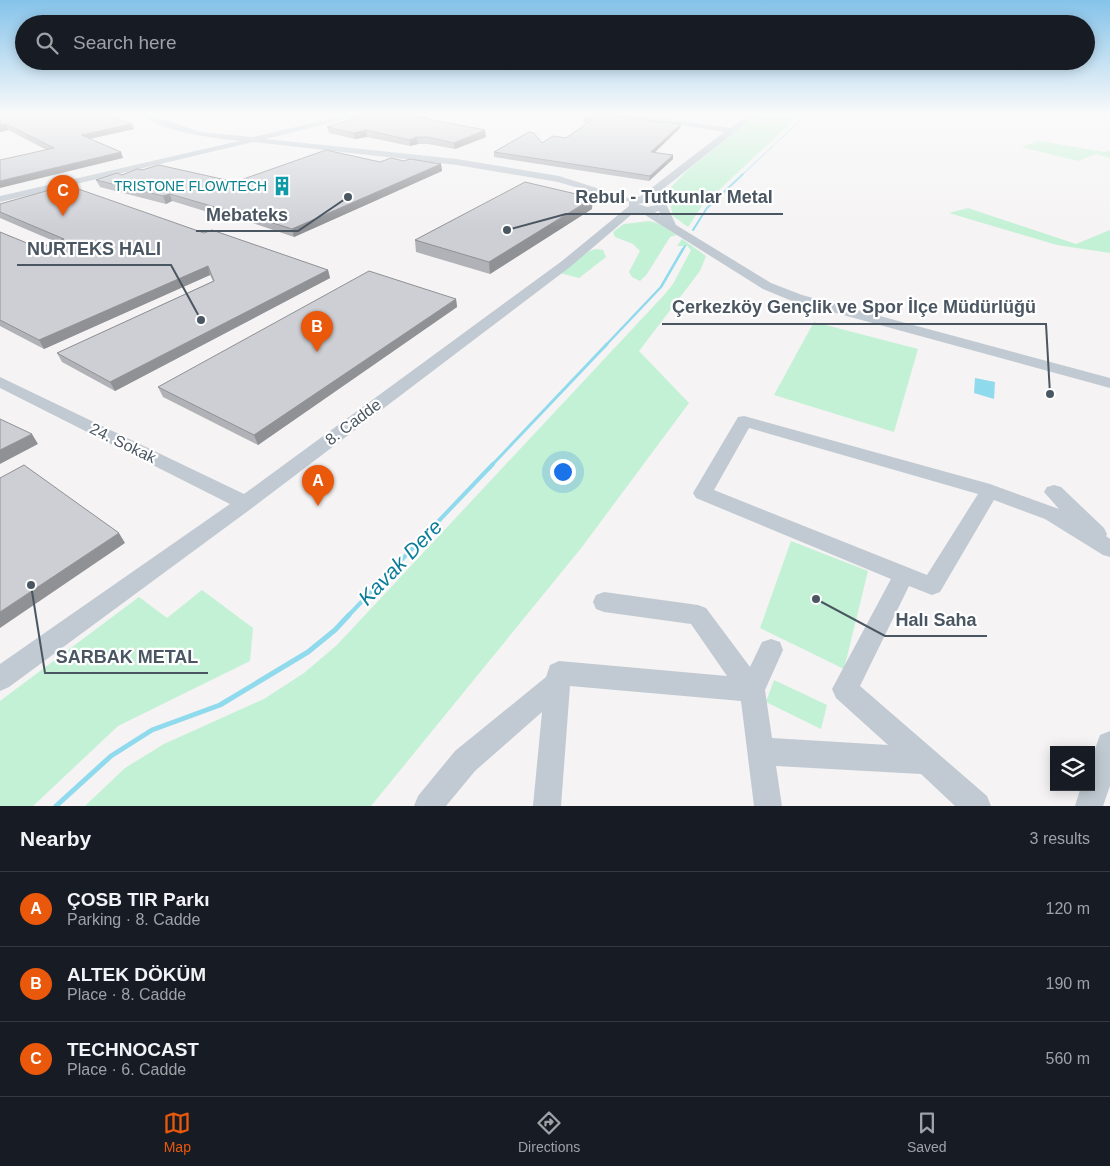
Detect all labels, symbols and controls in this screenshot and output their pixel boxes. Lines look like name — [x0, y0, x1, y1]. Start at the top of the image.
search box — [15, 15, 1095, 70]
icon: search — [33, 29, 61, 57]
text: Search here — [73, 32, 177, 53]
pin: C — [47, 175, 79, 216]
building icon: TRISTONE FLOWTECH — [271, 175, 293, 197]
place label: TRISTONE FLOWTECH — [114, 178, 267, 194]
callout: Rebul - Tutkunlar Metal — [566, 181, 783, 214]
text: Rebul - Tutkunlar Metal — [575, 187, 773, 207]
callout: Mebateks — [196, 198, 298, 231]
text: Mebateks — [206, 205, 288, 225]
callout: NURTEKS HALI — [17, 232, 171, 265]
text: NURTEKS HALI — [27, 239, 161, 259]
callout: Çerkezköy Gençlik ve Spor İlçe Müdürlüğü — [662, 291, 1046, 324]
text: Çerkezköy Gençlik ve Spor İlçe Müdürlüğü — [672, 297, 1036, 317]
pin: B — [301, 311, 333, 352]
street label: 8. Cadde — [322, 396, 384, 448]
street label: 24. Sokak — [87, 420, 160, 467]
your location — [550, 459, 576, 485]
pin: A — [302, 465, 334, 506]
water label: Kavak Dere — [354, 515, 446, 609]
callout: Halı Saha — [885, 603, 987, 636]
text: Halı Saha — [895, 610, 978, 630]
callout: SARBAK METAL — [45, 640, 208, 673]
text: SARBAK METAL — [56, 647, 198, 667]
map controls — [1050, 746, 1095, 791]
button: layers — [1050, 746, 1095, 791]
text: Nearby — [20, 827, 91, 850]
text: 3 results — [1030, 830, 1090, 847]
text: ÇOSB TIR Parkı — [67, 889, 210, 910]
text: A — [30, 900, 42, 917]
text: 120 m — [1046, 900, 1090, 917]
text: Parking · 8. Cadde — [67, 911, 200, 928]
text: ALTEK DÖKÜM — [67, 964, 206, 985]
text: B — [30, 975, 42, 992]
text: 190 m — [1046, 975, 1090, 992]
text: Place · 8. Cadde — [67, 986, 186, 1003]
text: TECHNOCAST — [67, 1039, 199, 1060]
text: C — [30, 1050, 42, 1067]
text: 560 m — [1046, 1050, 1090, 1067]
text: Place · 6. Cadde — [67, 1061, 186, 1078]
tab: Map — [163, 1109, 191, 1155]
tab: Directions — [518, 1109, 580, 1155]
tab: Saved — [907, 1109, 947, 1155]

